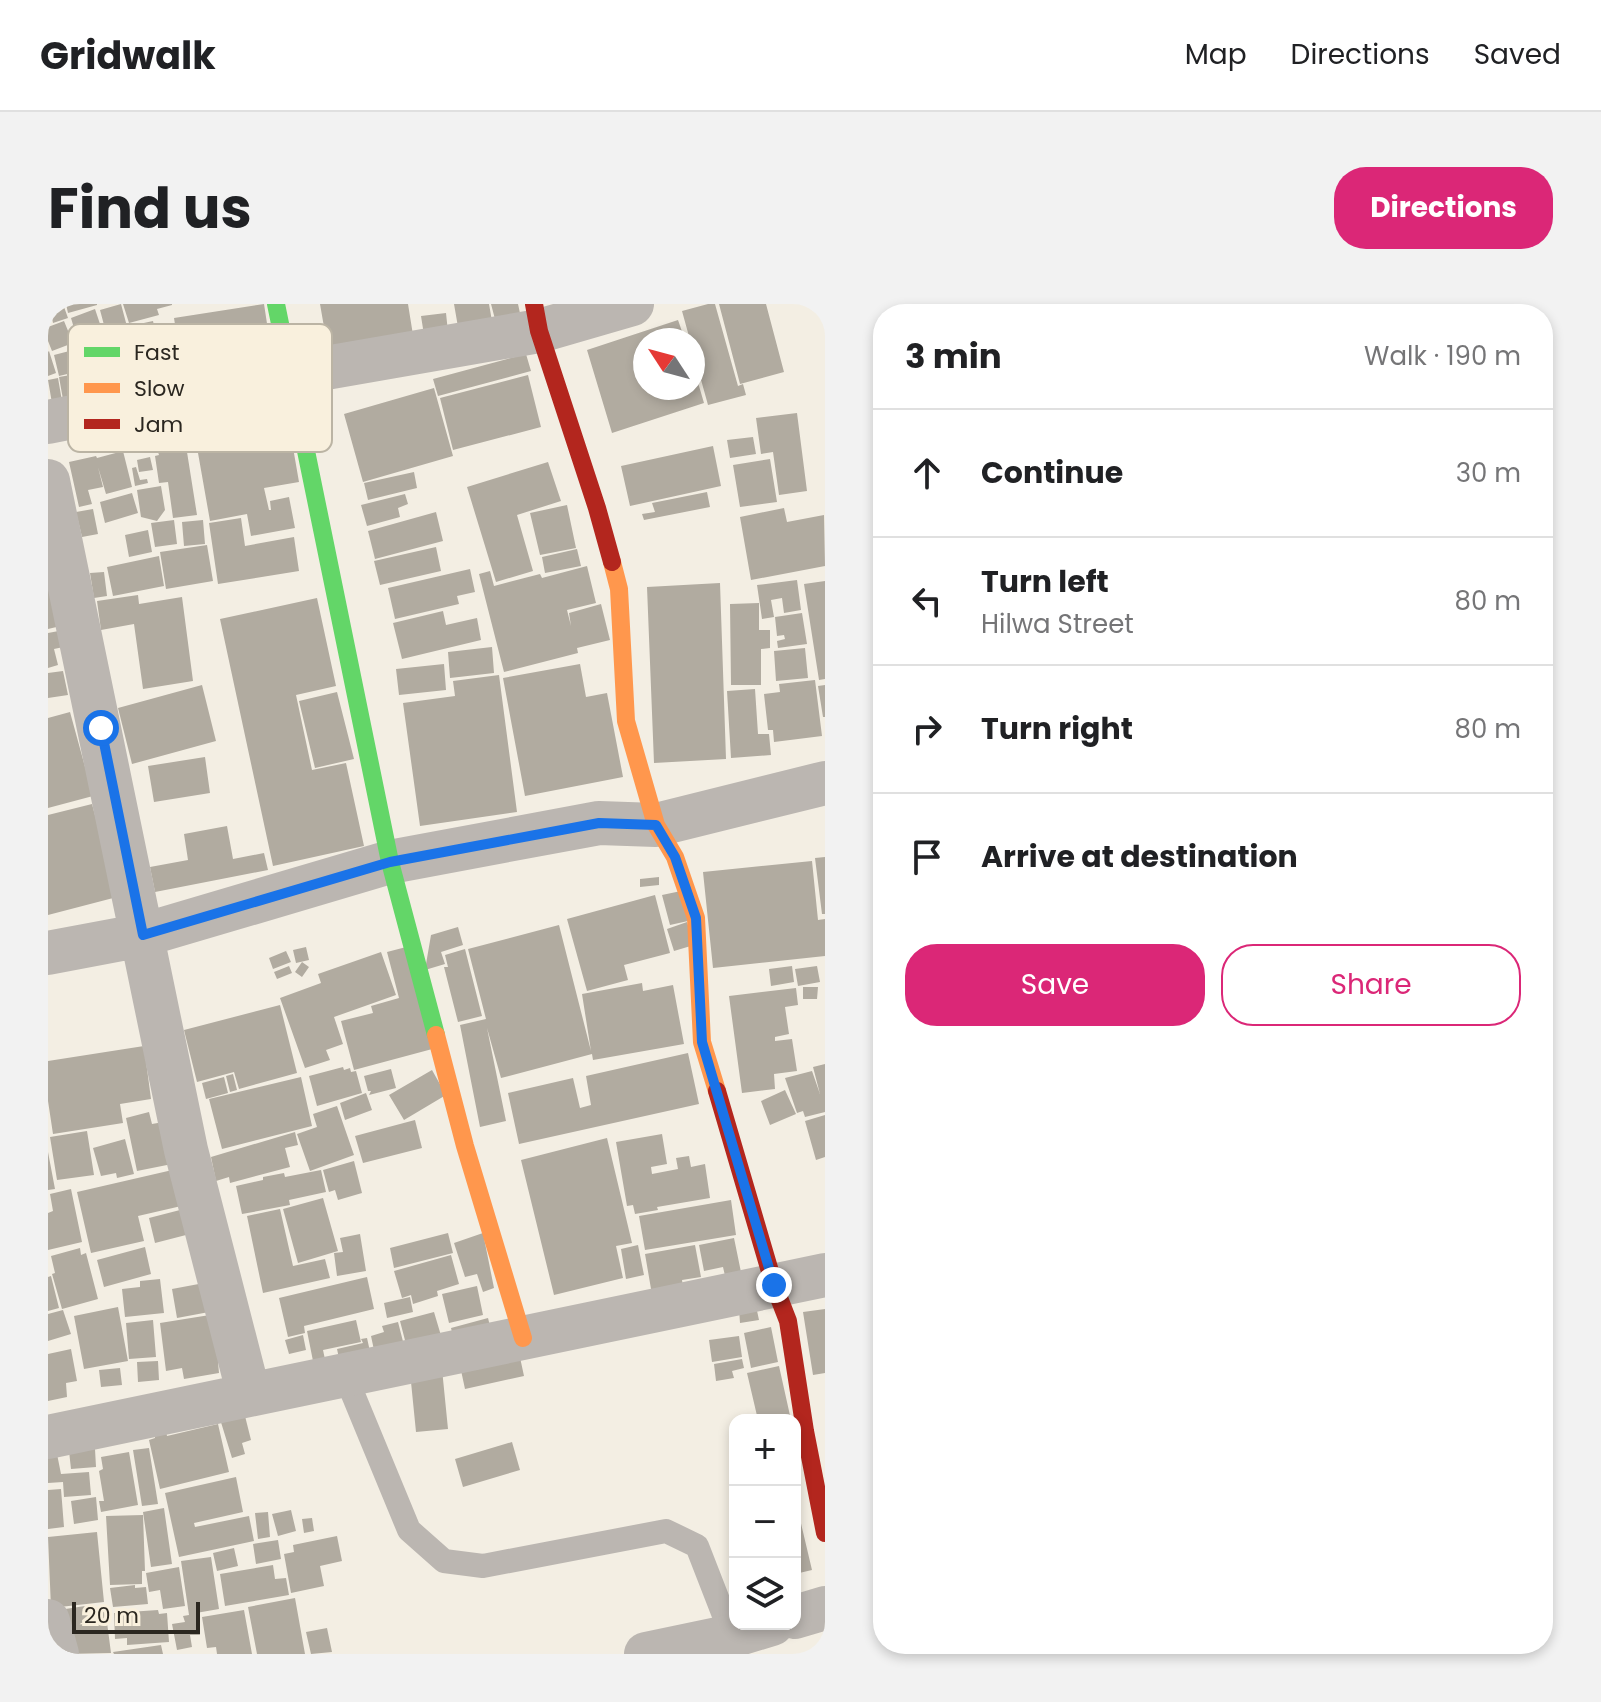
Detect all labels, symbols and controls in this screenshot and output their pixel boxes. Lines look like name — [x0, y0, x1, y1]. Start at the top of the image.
text: Gridwalk — [40, 29, 216, 82]
text: Map — [1185, 35, 1247, 74]
text: Directions — [1291, 35, 1430, 74]
text: Saved — [1474, 35, 1561, 74]
button: Directions — [1334, 167, 1553, 249]
text: Find us — [48, 169, 252, 248]
legend — [68, 324, 332, 452]
north arrow — [633, 328, 705, 400]
text: 3 min — [905, 332, 1002, 380]
text: Fast — [134, 337, 179, 368]
text: Walk · 190 m — [1364, 338, 1521, 374]
text: Slow — [134, 373, 184, 404]
text: Jam — [134, 409, 183, 440]
icon: ahead — [905, 451, 949, 495]
text: Continue — [981, 451, 1123, 494]
text: 30 m — [1456, 455, 1521, 491]
text: Turn left — [981, 560, 1109, 603]
icon: left — [905, 579, 949, 623]
text: 80 m — [1455, 583, 1521, 619]
text: Hilwa Street — [981, 606, 1134, 642]
icon: right — [905, 707, 949, 751]
text: Turn right — [981, 707, 1133, 750]
route start — [83, 710, 119, 746]
text: 80 m — [1455, 711, 1521, 747]
icon: arrive — [905, 835, 949, 879]
text: Arrive at destination — [981, 835, 1298, 878]
button: Save — [905, 944, 1205, 1026]
button: Share — [1221, 944, 1521, 1026]
route end — [756, 1267, 792, 1303]
map controls — [729, 1414, 801, 1630]
button: + — [729, 1414, 801, 1486]
button: − — [729, 1486, 801, 1558]
button: layers — [729, 1558, 801, 1630]
scale bar — [72, 1598, 200, 1634]
text: 20 m — [84, 1600, 139, 1631]

